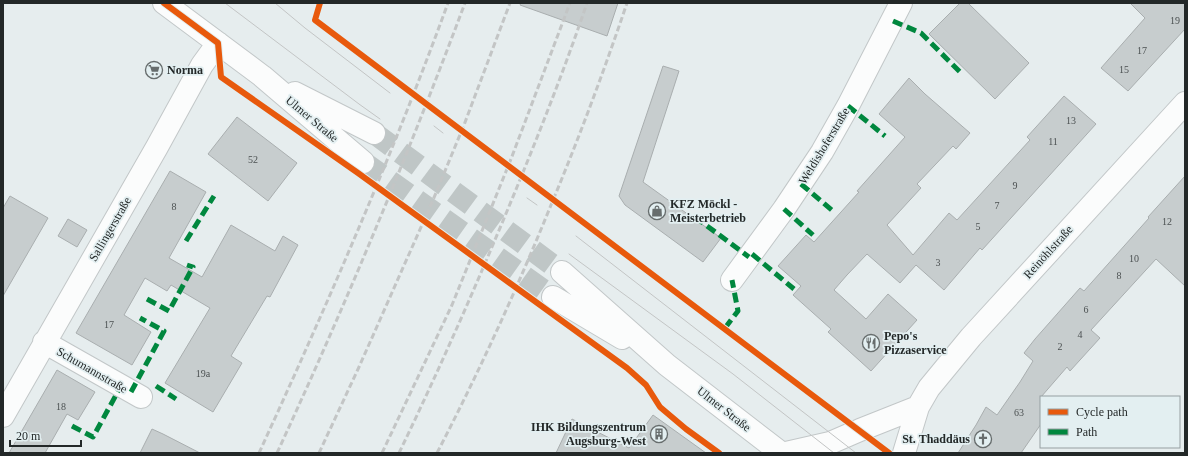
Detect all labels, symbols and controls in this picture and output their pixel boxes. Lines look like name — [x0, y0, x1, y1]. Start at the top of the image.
house number: 19 — [1170, 15, 1180, 26]
house number: 17 — [1137, 45, 1147, 56]
supermarket icon: Norma — [144, 60, 164, 80]
place label: Norma — [167, 63, 203, 77]
house number: 15 — [1119, 64, 1129, 75]
street label: Ulmer Straße — [283, 93, 341, 145]
street label: Weldishoferstraße — [796, 105, 852, 187]
house number: 13 — [1066, 115, 1076, 126]
house number: 11 — [1048, 136, 1058, 147]
house number: 52 — [248, 154, 258, 165]
house number: 9 — [1013, 180, 1018, 191]
street label: Sallingerstraße — [86, 194, 134, 264]
place label: KFZ Möckl - Meisterbetrieb — [670, 197, 746, 225]
house number: 7 — [995, 200, 1000, 211]
house number: 8 — [172, 201, 177, 212]
shop icon: KFZ Möckl - Meisterbetrieb — [647, 201, 667, 221]
house number: 12 — [1162, 216, 1172, 227]
house number: 5 — [976, 221, 981, 232]
street label: Reinöhlstraße — [1020, 223, 1076, 281]
house number: 10 — [1129, 253, 1139, 264]
house number: 3 — [936, 257, 941, 268]
house number: 8 — [1117, 270, 1122, 281]
house number: 6 — [1084, 304, 1089, 315]
house number: 17 — [104, 319, 114, 330]
place label: Pepo's Pizzaservice — [884, 329, 947, 357]
house number: 4 — [1078, 329, 1083, 340]
restaurant icon: Pepo's Pizzaservice — [861, 333, 881, 353]
house number: 2 — [1058, 341, 1063, 352]
street label: Schumannstraße — [54, 344, 130, 396]
house number: 19a — [196, 368, 211, 379]
street label: Ulmer Straße — [694, 384, 754, 434]
legend — [1040, 396, 1180, 448]
house number: 18 — [56, 401, 66, 412]
text: Cycle path — [1076, 405, 1128, 419]
house number: 63 — [1014, 407, 1024, 418]
place label: IHK Bildungszentrum Augsburg-West — [531, 420, 646, 448]
scale bar — [10, 422, 81, 448]
building icon: IHK Bildungszentrum Augsburg-West — [649, 424, 669, 444]
text: Path — [1076, 425, 1097, 439]
text: 20 m — [16, 429, 41, 443]
church icon: St. Thaddäus — [973, 429, 993, 449]
place label: St. Thaddäus — [902, 432, 970, 446]

